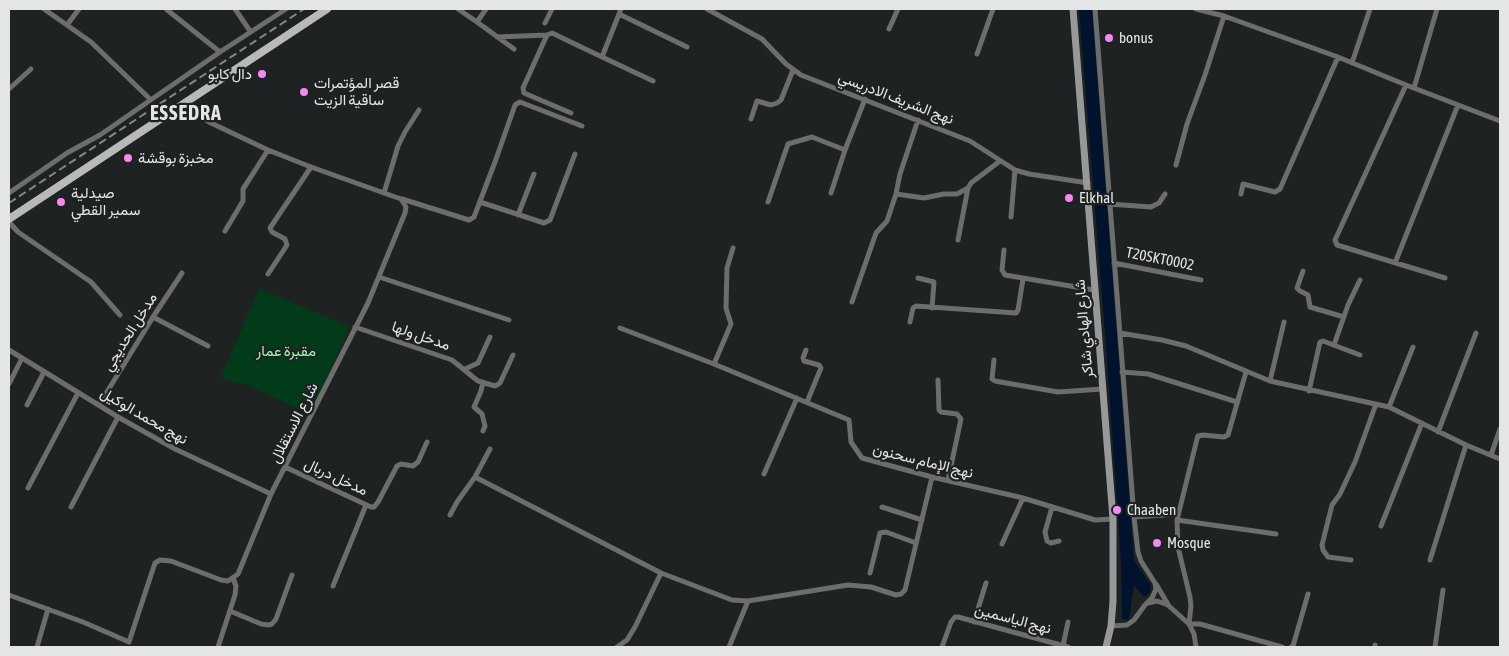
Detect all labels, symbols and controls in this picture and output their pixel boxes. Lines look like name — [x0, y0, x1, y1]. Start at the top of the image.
place label: bonus — [1119, 29, 1153, 47]
marker: bonus — [1103, 32, 1115, 44]
place label: دال كابو — [208, 65, 252, 83]
marker: دال كابو — [256, 68, 268, 80]
street label: نهج الشريف الادريسي — [836, 68, 956, 128]
place label: قصر المؤتمرات ساقية الزيت — [314, 74, 399, 109]
marker: قصر المؤتمرات ساقية الزيت — [298, 86, 310, 98]
district label: ESSEDRA — [149, 102, 223, 126]
place label: مخبزة بوقشة — [138, 149, 213, 167]
marker: مخبزة بوقشة — [122, 152, 134, 164]
place label: صيدلية سمير القطي — [71, 184, 140, 219]
place label: Elkhal — [1079, 189, 1114, 207]
marker: Elkhal — [1063, 192, 1075, 204]
marker: صيدلية سمير القطي — [55, 196, 67, 208]
street label: T20SKT0002 — [1124, 244, 1196, 274]
street label: شارع الهادي شاكر — [1071, 279, 1097, 379]
street label: مدخل الحديجي — [99, 290, 161, 374]
street label: مدخل ولها — [389, 318, 453, 354]
park label: مقبرة عمار — [256, 342, 316, 360]
street label: شارع الاستقلال — [266, 380, 322, 466]
street label: نهج محمد الوكيل — [97, 384, 191, 448]
street label: نهج الإمام سحنون — [871, 440, 975, 482]
street label: مدخل دربال — [301, 454, 371, 500]
place label: Chaaben — [1127, 501, 1176, 519]
marker: Chaaben — [1111, 504, 1123, 516]
place label: Mosque — [1167, 534, 1211, 552]
marker: Mosque — [1151, 537, 1163, 549]
street label: نهج الياسمين — [973, 600, 1053, 638]

